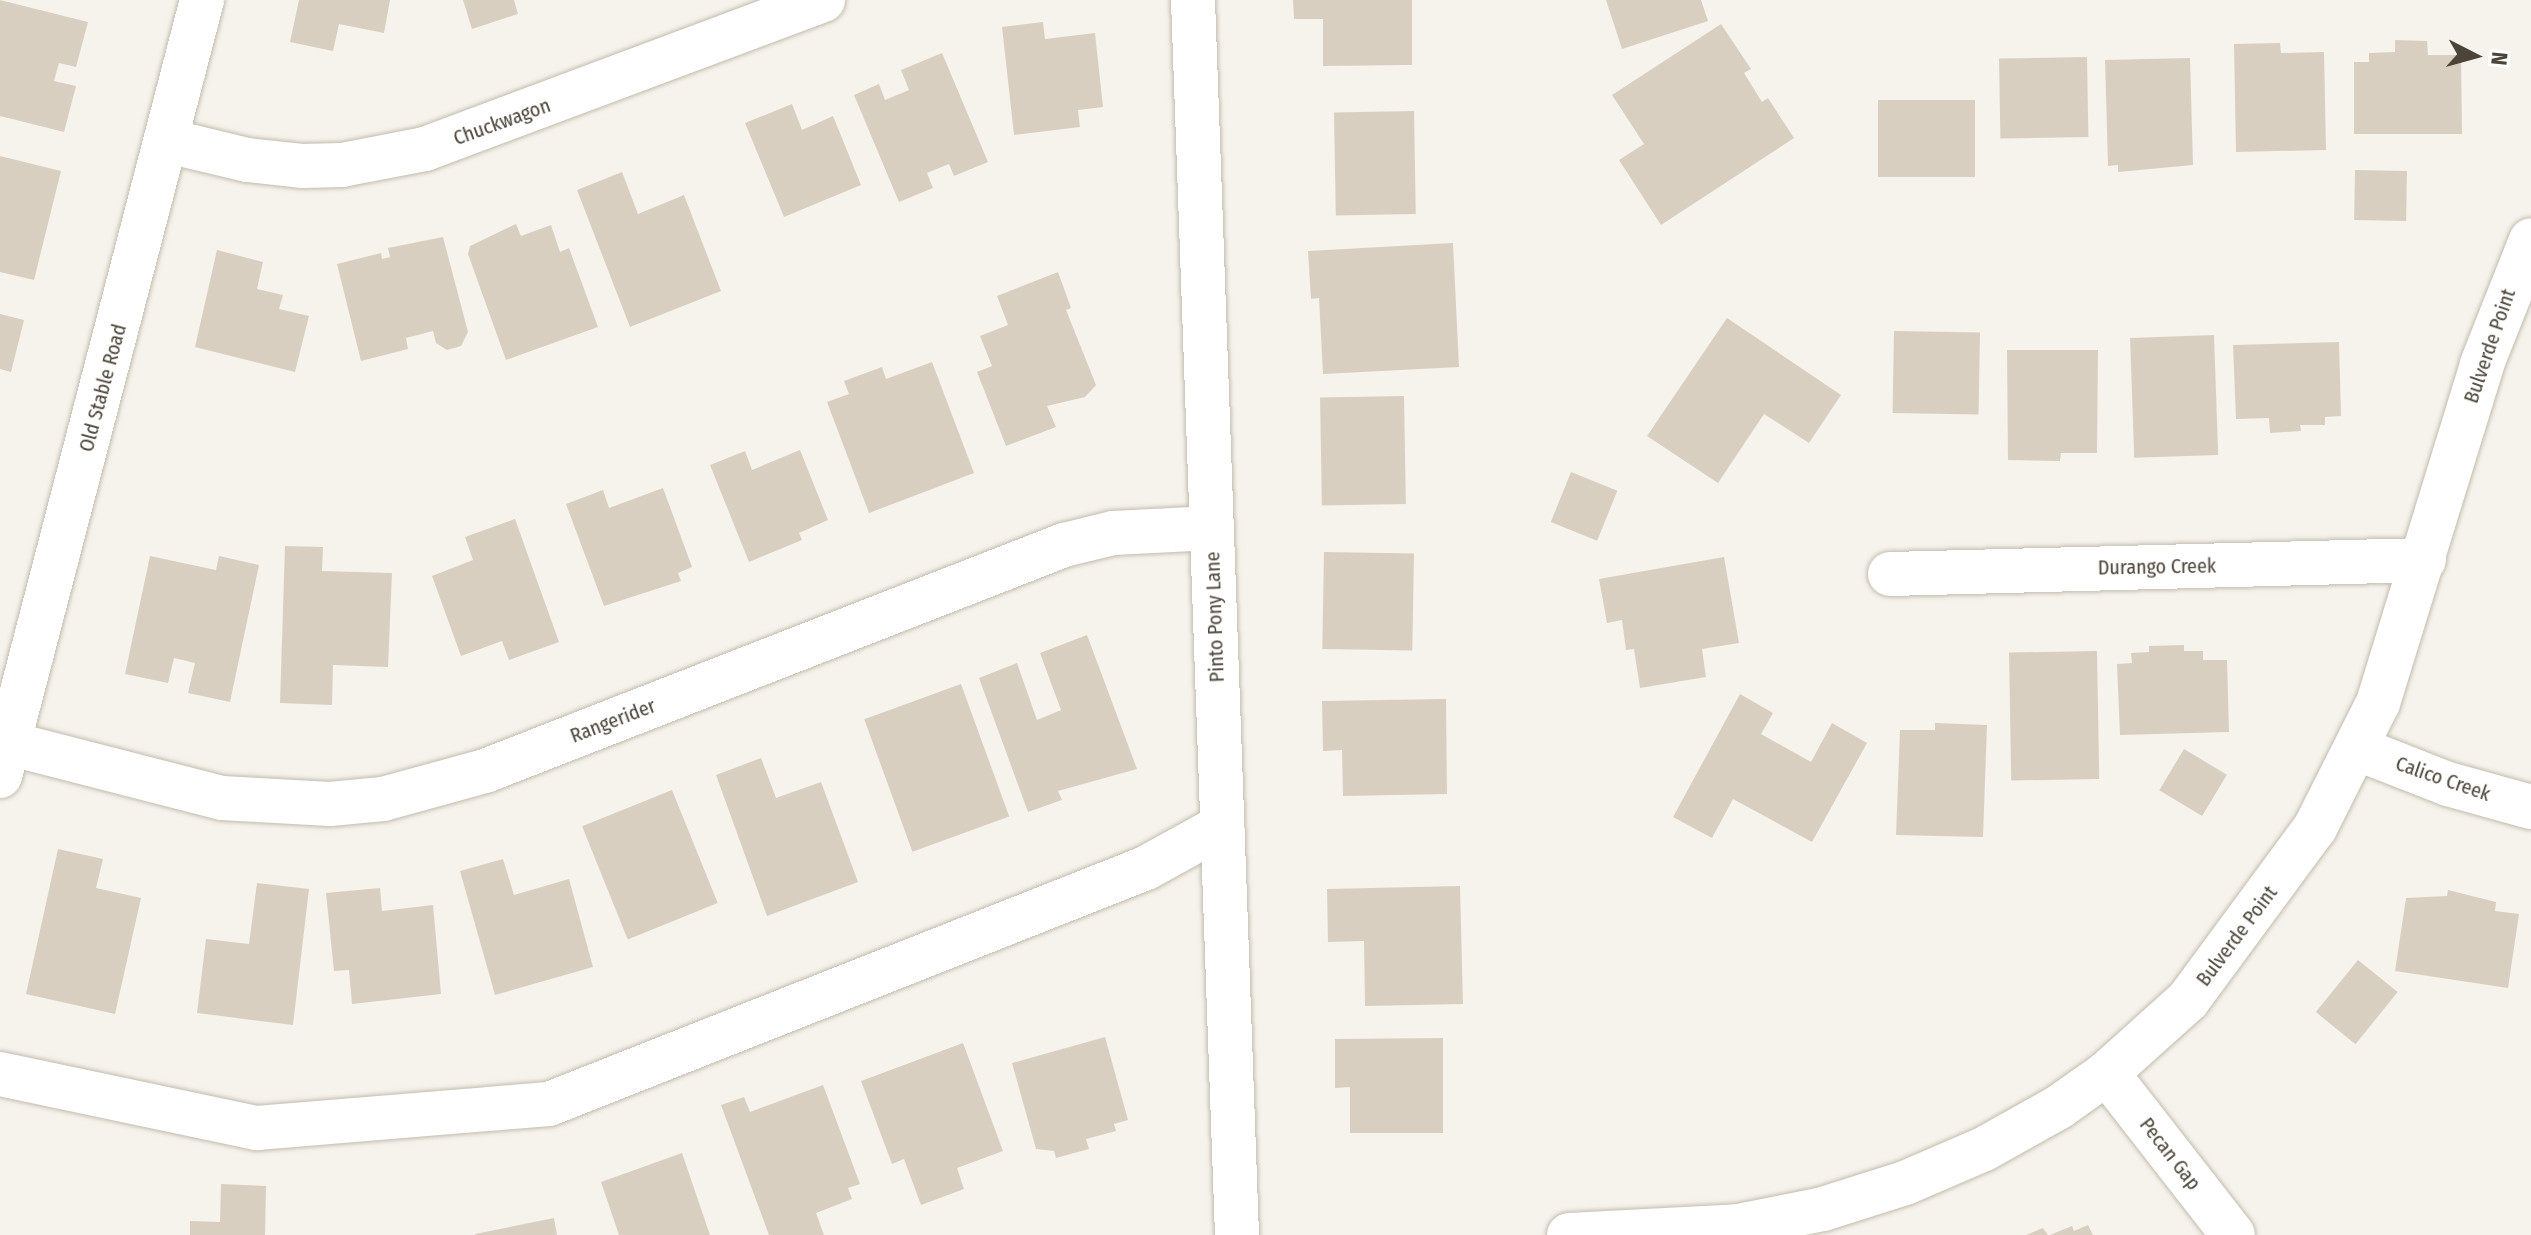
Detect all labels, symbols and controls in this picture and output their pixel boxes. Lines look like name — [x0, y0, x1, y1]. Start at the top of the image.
north arrow — [2435, 16, 2515, 96]
text: N — [2485, 51, 2513, 67]
street label: Chuckwagon — [450, 93, 554, 151]
street label: Bulverde Point — [2459, 286, 2521, 406]
street label: Old Stable Road — [74, 322, 132, 454]
street label: Pinto Pony Lane — [1201, 551, 1229, 683]
street label: Durango Creek — [2098, 554, 2216, 580]
street label: Rangerider — [567, 694, 659, 748]
street label: Calico Creek — [2392, 752, 2494, 806]
street label: Bulverde Point — [2191, 881, 2283, 991]
street label: Pecan Gap — [2134, 1113, 2206, 1195]

